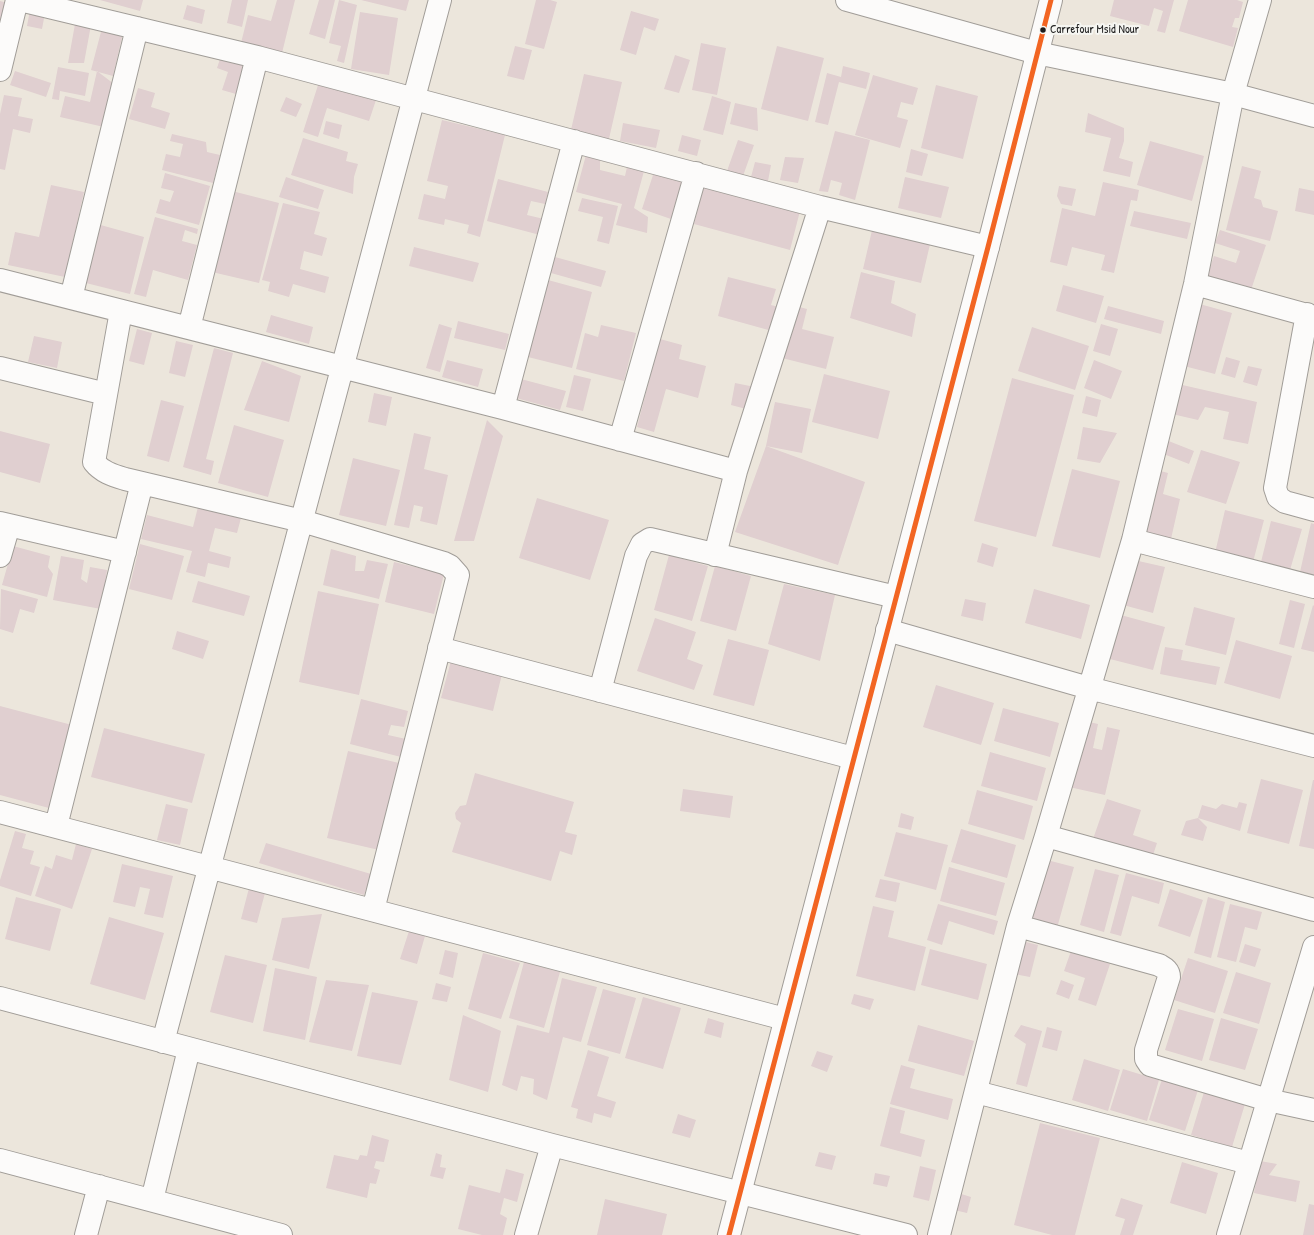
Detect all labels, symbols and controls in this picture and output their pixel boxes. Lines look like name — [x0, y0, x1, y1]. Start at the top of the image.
place label: Carrefour Msid Nour — [1050, 23, 1139, 37]
marker: Carrefour Msid Nour — [1038, 25, 1048, 35]

